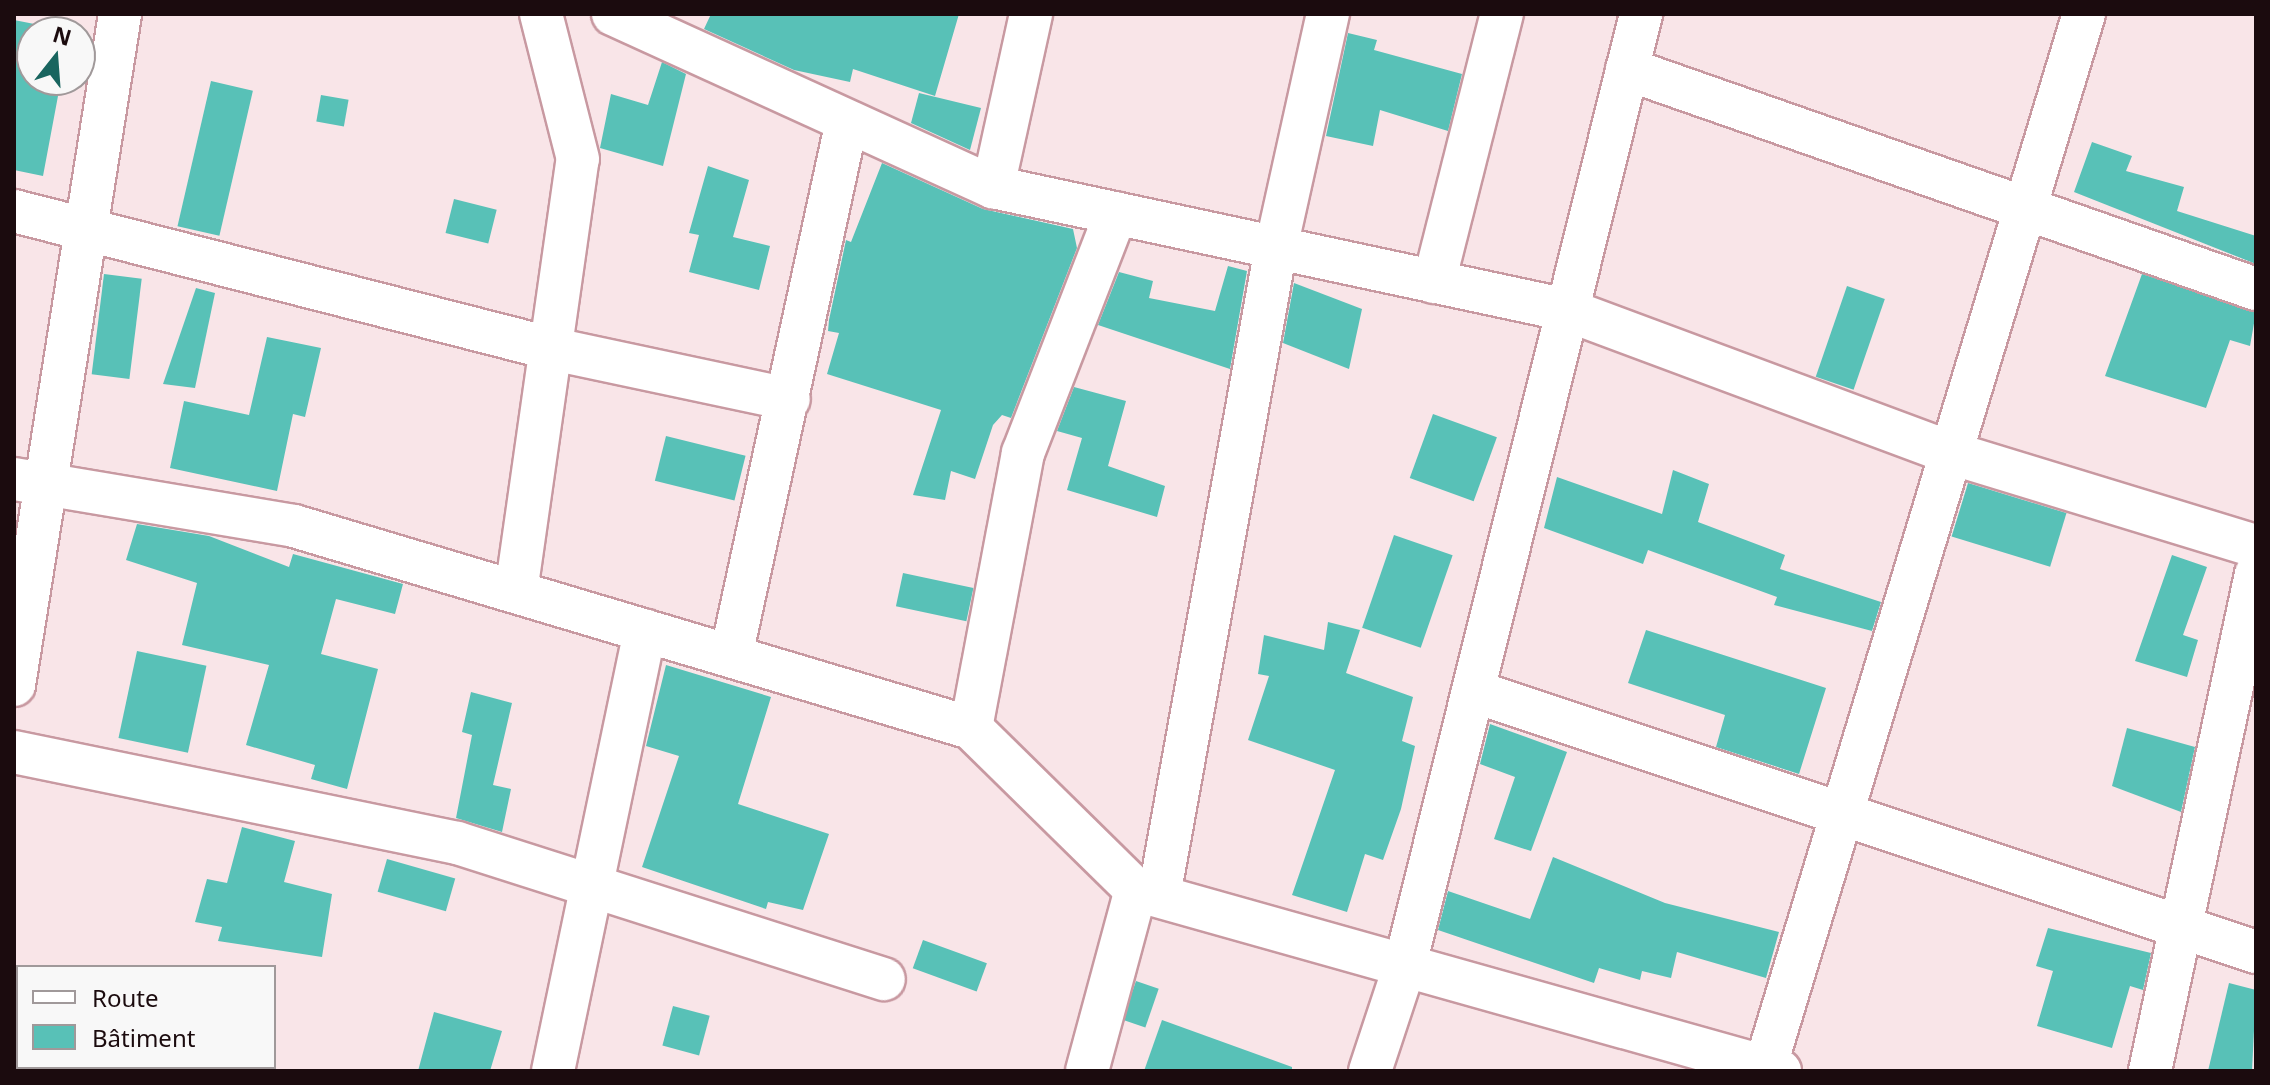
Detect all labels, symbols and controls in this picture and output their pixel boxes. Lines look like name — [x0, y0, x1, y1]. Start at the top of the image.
north arrow — [16, 16, 96, 96]
text: N — [49, 18, 75, 52]
legend — [16, 965, 276, 1069]
text: Route — [92, 981, 158, 1014]
text: Bâtiment — [92, 1021, 195, 1054]

